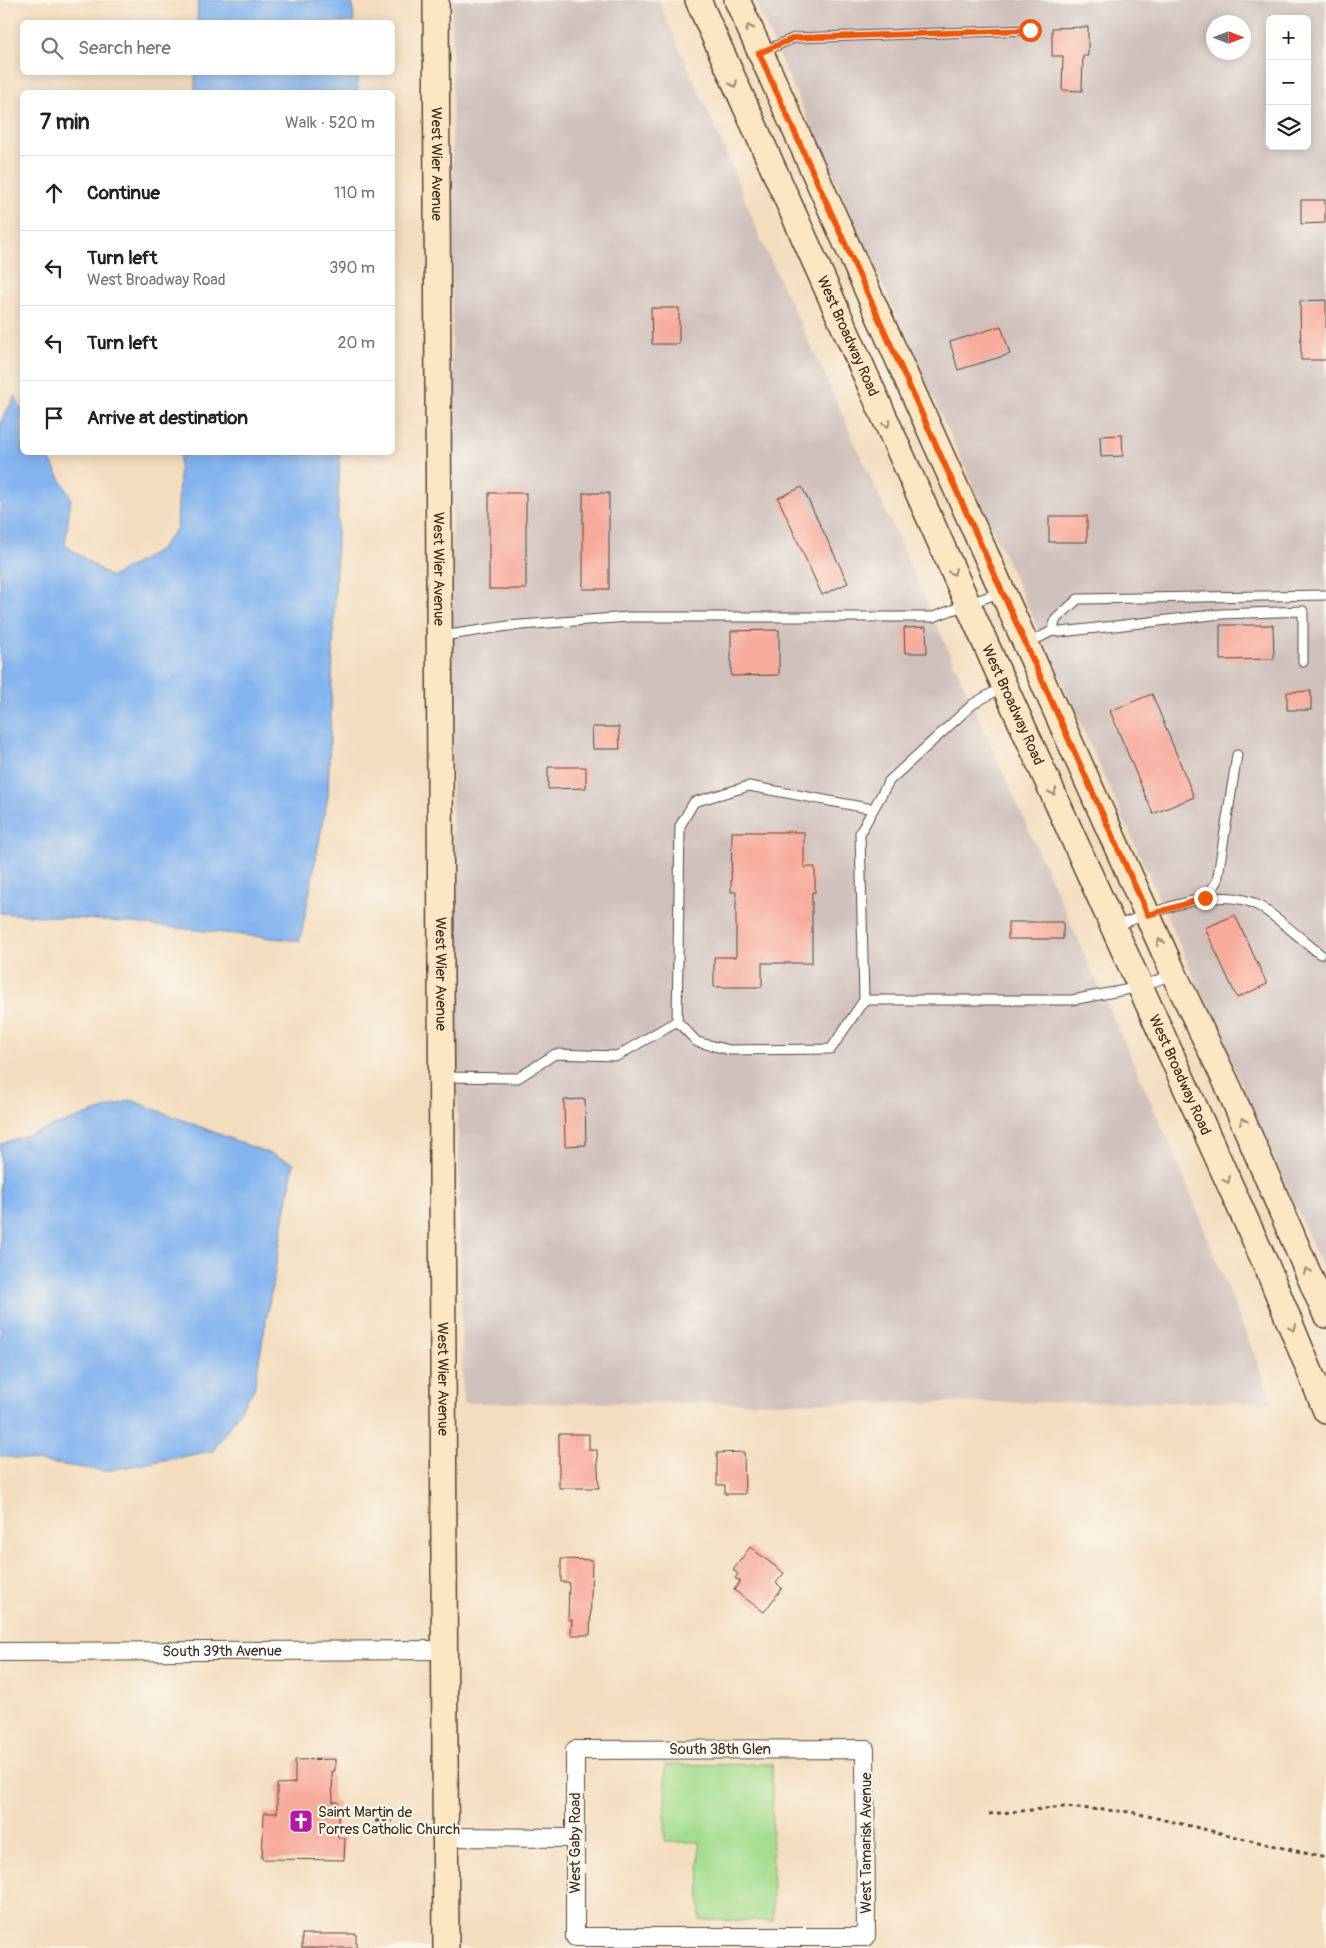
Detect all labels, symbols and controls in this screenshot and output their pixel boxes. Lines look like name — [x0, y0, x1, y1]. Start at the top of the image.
north arrow — [1206, 15, 1251, 60]
map controls — [1266, 15, 1311, 150]
button: + — [1266, 15, 1311, 60]
route start — [1019, 19, 1042, 42]
search box — [20, 20, 395, 75]
one-way arrow — [744, 24, 755, 33]
icon: search — [38, 34, 66, 62]
text: Search here — [78, 36, 171, 60]
button: − — [1266, 60, 1311, 105]
one-way arrow — [728, 79, 739, 88]
button: layers — [1266, 105, 1311, 150]
street label: West Wier Avenue — [427, 107, 447, 222]
text: 7 min — [40, 109, 90, 136]
text: Walk · 520 m — [285, 113, 375, 133]
icon: ahead — [40, 179, 68, 207]
text: Continue — [87, 181, 160, 205]
text: 110 m — [334, 183, 375, 203]
text: Turn left — [87, 246, 157, 270]
icon: left — [40, 254, 68, 282]
text: 390 m — [329, 258, 375, 278]
text: West Broadway Road — [87, 270, 226, 290]
street label: West Broadway Road — [813, 273, 883, 399]
icon: left — [40, 329, 68, 357]
text: Turn left — [87, 331, 157, 355]
text: 20 m — [337, 333, 375, 353]
icon: arrive — [40, 404, 68, 432]
text: Arrive at destination — [87, 406, 248, 430]
one-way arrow — [881, 419, 892, 428]
street label: West Wier Avenue — [429, 512, 449, 627]
one-way arrow — [947, 567, 958, 576]
street label: West Broadway Road — [978, 642, 1048, 768]
one-way arrow — [1046, 787, 1057, 796]
route end — [1194, 887, 1217, 910]
street label: West Wier Avenue — [431, 917, 451, 1032]
one-way arrow — [1156, 938, 1167, 947]
street label: West Broadway Road — [1145, 1012, 1216, 1138]
one-way arrow — [1239, 1117, 1250, 1126]
one-way arrow — [1221, 1175, 1231, 1184]
one-way arrow — [1303, 1267, 1313, 1275]
street label: West Wier Avenue — [433, 1322, 453, 1437]
one-way arrow — [1287, 1323, 1298, 1332]
street label: South 39th Avenue — [162, 1641, 282, 1661]
street label: South 38th Glen — [669, 1740, 771, 1759]
street label: West Tamarisk Avenue — [857, 1772, 876, 1914]
street label: West Gaby Road — [566, 1792, 585, 1894]
place label: Saint Martin de Porres Catholic Church — [318, 1803, 460, 1839]
church icon: Saint Martin de Porres Catholic Church — [288, 1808, 314, 1834]

